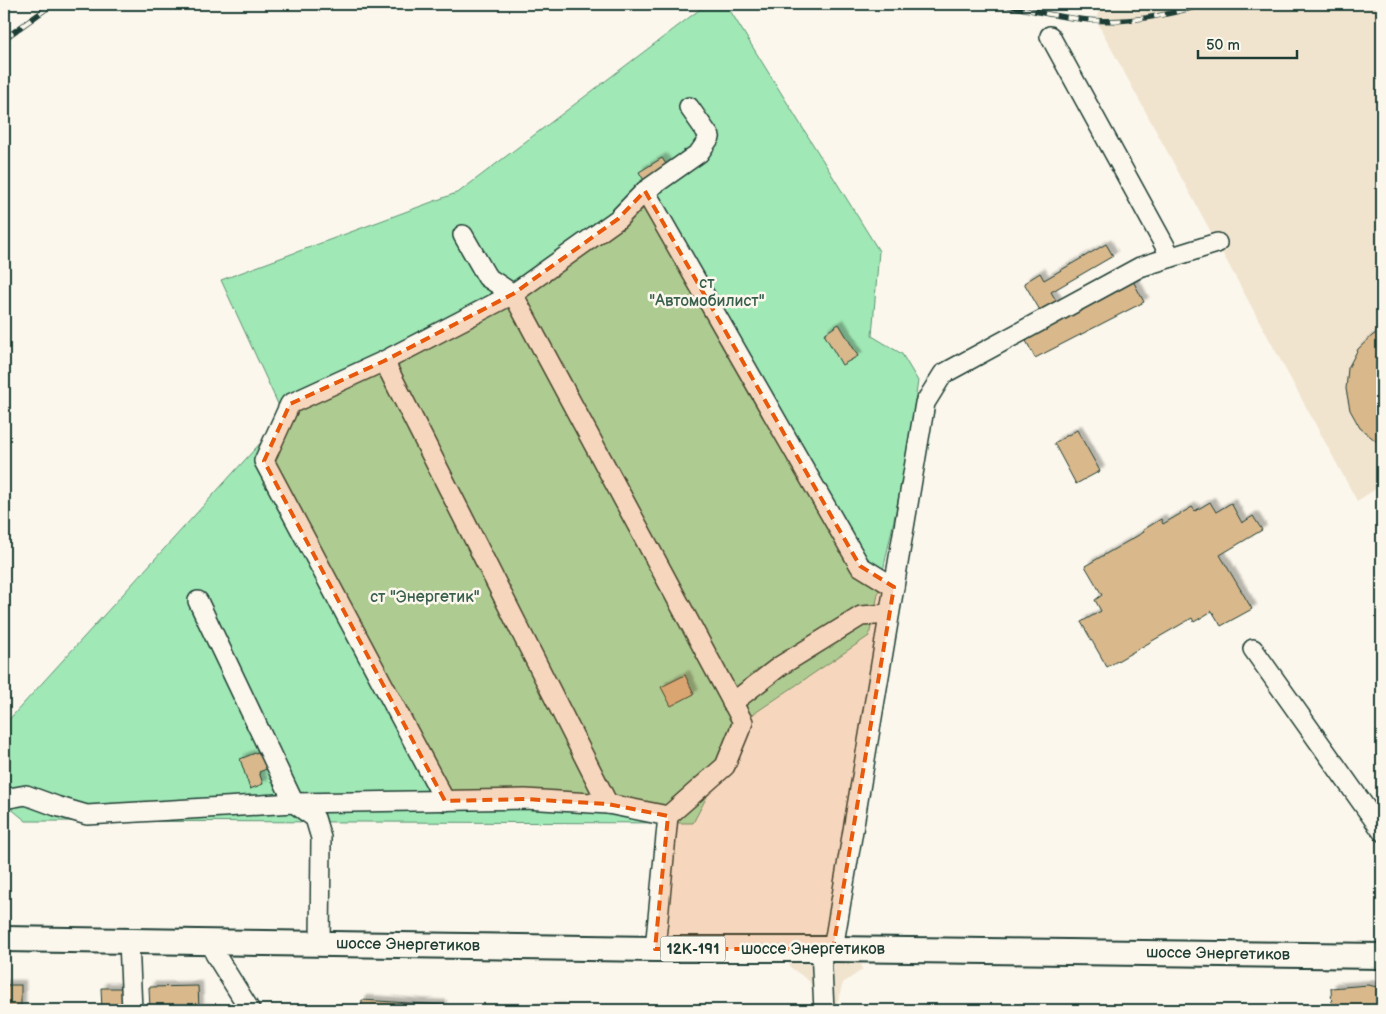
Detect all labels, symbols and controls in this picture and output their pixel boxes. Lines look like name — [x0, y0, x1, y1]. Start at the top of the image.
scale bar — [1198, 28, 1297, 60]
text: 50 m — [1206, 36, 1240, 55]
park label: ст "Автомобилист" — [649, 274, 765, 311]
park label: ст "Энергетик" — [370, 588, 480, 607]
street label: шоссе Энергетиков — [336, 934, 481, 956]
road number: 12К-191 — [660, 936, 726, 962]
street label: шоссе Энергетиков — [741, 940, 886, 959]
street label: шоссе Энергетиков — [1146, 943, 1291, 965]

